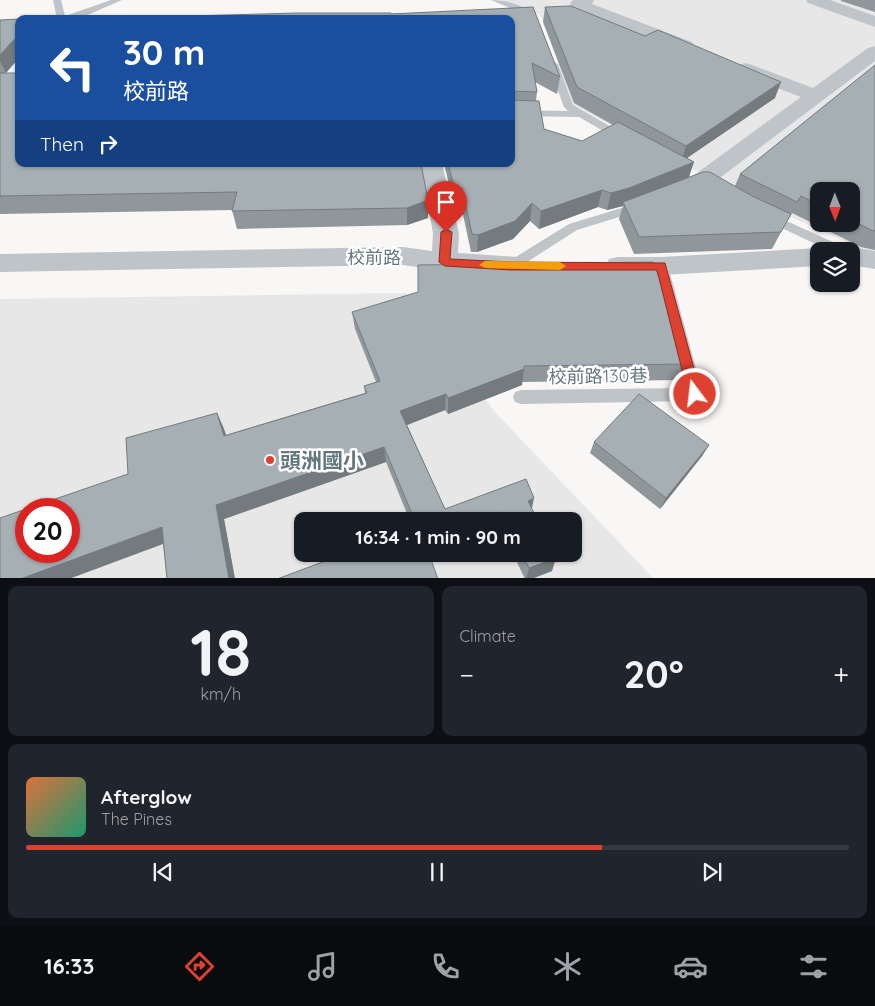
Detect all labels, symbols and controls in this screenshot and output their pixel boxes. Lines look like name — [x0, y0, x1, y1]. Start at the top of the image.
text: 30 m — [123, 30, 205, 74]
icon: left — [40, 35, 105, 100]
text: 校前路 — [123, 77, 189, 105]
icon: right — [94, 130, 122, 158]
text: Then — [40, 132, 84, 156]
pin — [425, 181, 467, 232]
north arrow — [810, 182, 860, 232]
map controls — [810, 182, 860, 292]
icon: arrive — [432, 188, 460, 216]
button: layers — [810, 242, 860, 292]
street label: 校前路 — [347, 246, 401, 269]
street label: 校前路130巷 — [548, 364, 648, 388]
position arrow — [668, 367, 720, 419]
place label: 頭洲國小 — [280, 447, 364, 473]
marker: 頭洲國小 — [264, 454, 276, 466]
speed limit sign: 20 — [15, 498, 80, 563]
text: 16:34 · 1 min · 90 m — [355, 525, 521, 549]
text: 18 — [190, 611, 251, 692]
text: Climate — [460, 626, 516, 646]
text: 20° — [624, 650, 684, 698]
text: − — [460, 657, 474, 692]
text: + — [833, 657, 849, 692]
text: km/h — [200, 684, 241, 704]
text: Afterglow — [101, 785, 192, 809]
text: The Pines — [101, 809, 172, 829]
icon: previous — [149, 858, 177, 886]
icon: pause — [423, 858, 451, 886]
icon: next — [698, 858, 726, 886]
icon: directions — [182, 949, 217, 984]
icon: music — [305, 949, 340, 984]
icon: phone — [428, 949, 463, 984]
icon: climate — [550, 949, 585, 984]
icon: car — [673, 949, 708, 984]
icon: filters — [796, 949, 831, 984]
text: 16:33 — [44, 952, 94, 980]

